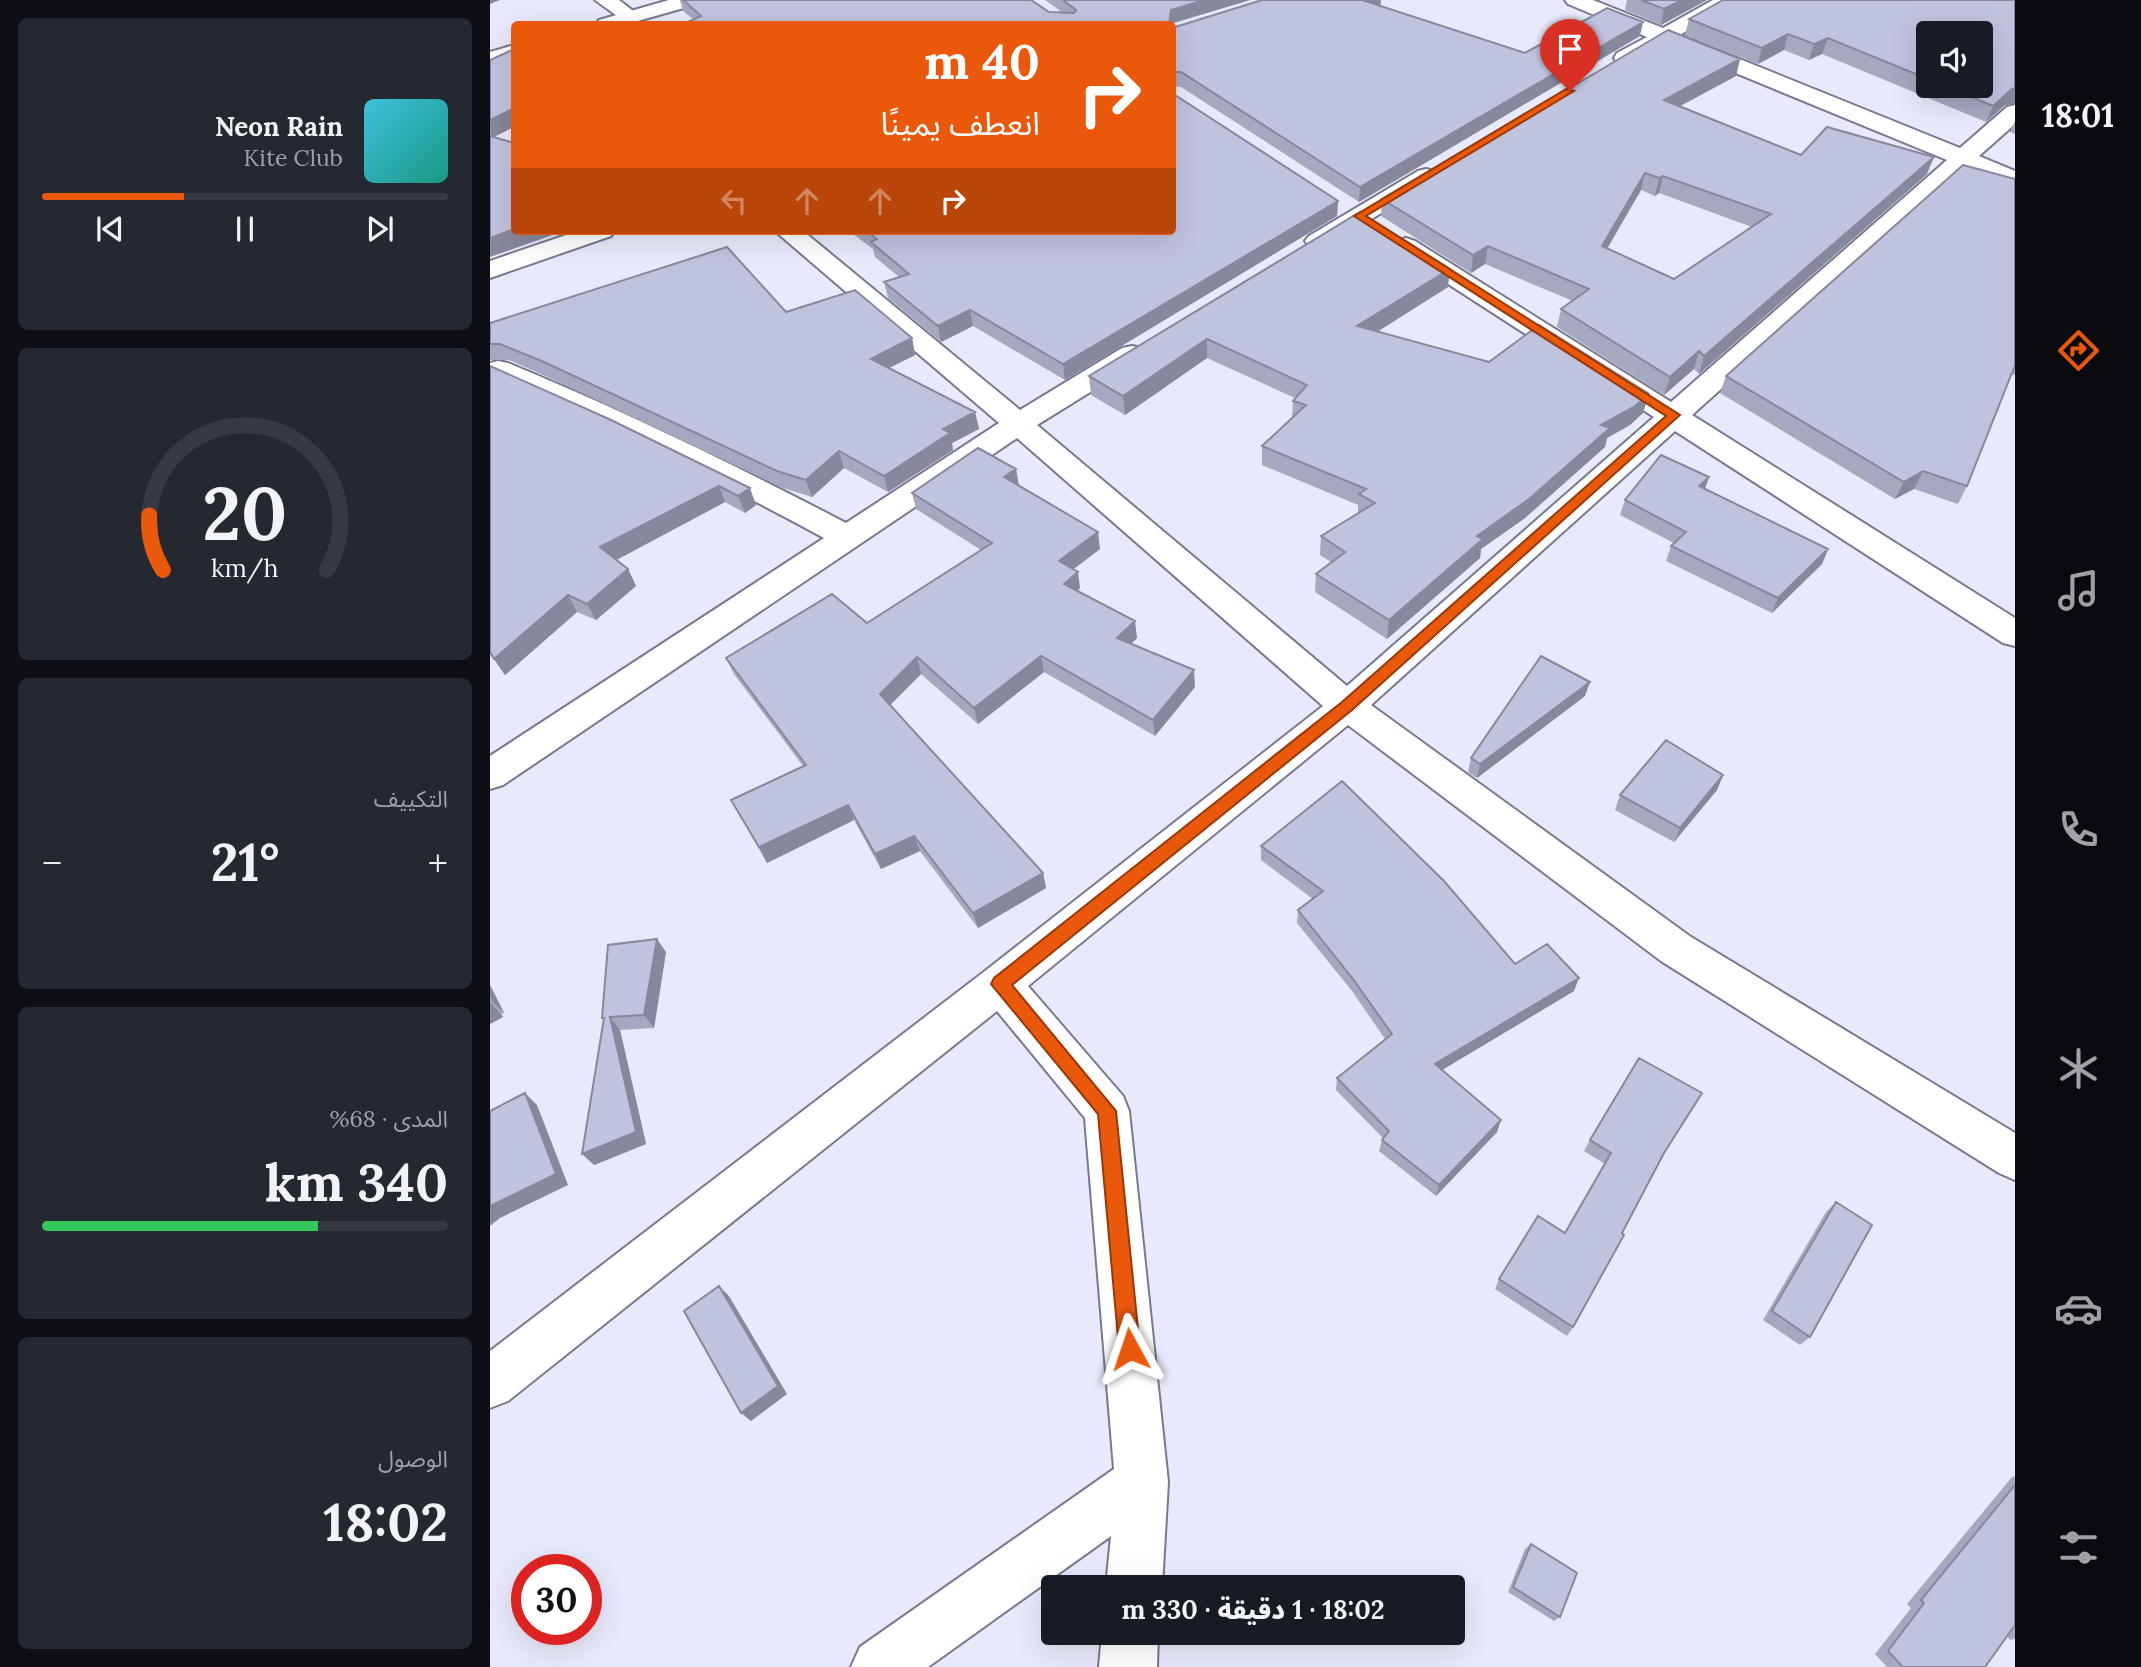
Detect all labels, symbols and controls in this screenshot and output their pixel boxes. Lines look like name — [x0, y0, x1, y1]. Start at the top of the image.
pin — [1540, 19, 1600, 91]
map controls — [1916, 21, 1993, 98]
button: sound — [1916, 21, 1993, 98]
text: 40 m — [924, 30, 1040, 92]
icon: arrive — [1551, 30, 1589, 68]
icon: right — [1064, 49, 1155, 140]
text: 18:01 — [2042, 95, 2114, 136]
text: انعطف يمينًا — [881, 103, 1040, 144]
text: Neon Rain — [215, 110, 343, 143]
text: Kite Club — [244, 143, 343, 172]
icon: left — [715, 182, 753, 220]
icon: ahead — [788, 182, 826, 220]
icon: ahead — [861, 182, 899, 220]
icon: right — [934, 182, 972, 220]
icon: previous — [91, 210, 129, 248]
icon: pause — [226, 210, 264, 248]
icon: next — [361, 210, 399, 248]
icon: directions — [2054, 326, 2103, 375]
text: 20 — [202, 467, 288, 560]
text: km/h — [211, 551, 279, 583]
icon: music — [2054, 566, 2103, 615]
text: التكييف — [374, 784, 448, 813]
icon: phone — [2054, 805, 2103, 854]
text: 21° — [211, 829, 279, 895]
text: − — [42, 839, 62, 887]
text: + — [428, 839, 448, 887]
icon: climate — [2054, 1044, 2103, 1093]
text: المدى · 68% — [329, 1104, 448, 1133]
text: 340 km — [265, 1149, 448, 1215]
icon: car — [2054, 1284, 2103, 1333]
position arrow — [1093, 1312, 1167, 1386]
text: الوصول — [378, 1444, 448, 1473]
text: 18:02 — [323, 1489, 448, 1555]
icon: filters — [2054, 1523, 2103, 1572]
speed limit sign: 30 — [511, 1554, 602, 1645]
text: 18:02 · 1 دقيقة · 330 m — [1121, 1593, 1385, 1626]

